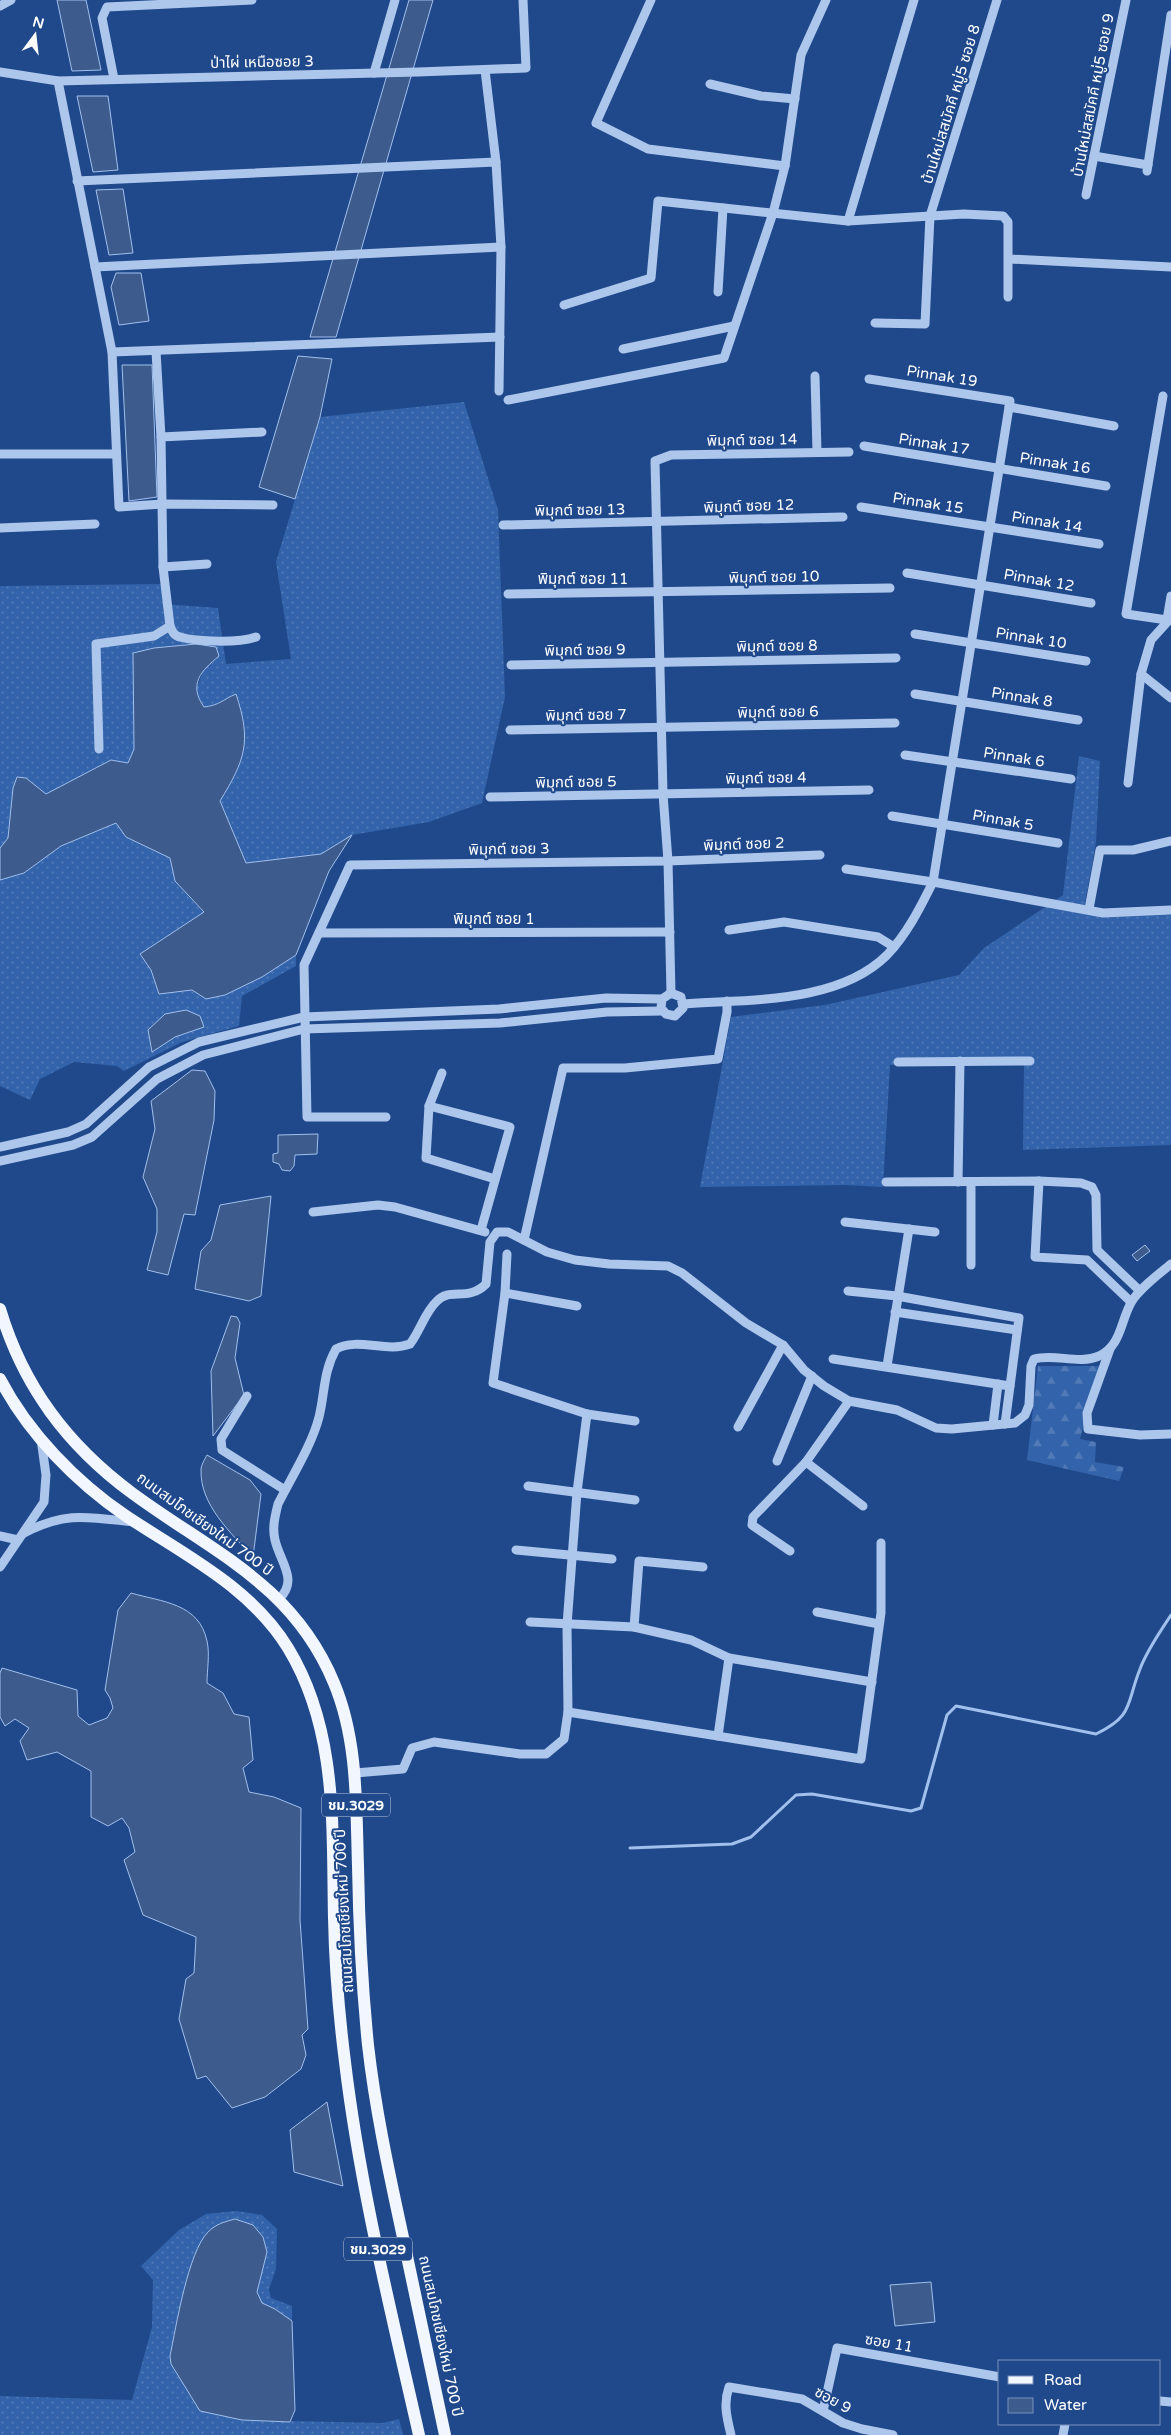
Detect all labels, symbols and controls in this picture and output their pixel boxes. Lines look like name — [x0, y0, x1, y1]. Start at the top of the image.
north arrow — [10, 10, 60, 60]
street label: บ้านใหม่สสมัคคี หมู่5 ซอย 9 — [1068, 12, 1118, 178]
text: N — [31, 13, 46, 33]
street label: บ้านใหม่สสมัคคี หมู่5 ซอย 8 — [918, 22, 984, 186]
street label: ป่าไผ่ เหนือซอย 3 — [210, 52, 314, 72]
street label: Pinnak 19 — [905, 362, 979, 390]
street label: พิมุกต์ ซอย 14 — [707, 430, 797, 450]
street label: Pinnak 17 — [897, 430, 971, 458]
street label: Pinnak 16 — [1018, 449, 1092, 477]
street label: Pinnak 15 — [891, 489, 965, 517]
street label: พิมุกต์ ซอย 12 — [703, 495, 795, 517]
street label: พิมุกต์ ซอย 13 — [535, 500, 625, 520]
street label: Pinnak 14 — [1010, 508, 1084, 536]
street label: Pinnak 12 — [1002, 565, 1076, 595]
street label: พิมุกต์ ซอย 10 — [729, 567, 819, 587]
street label: พิมุกต์ ซอย 11 — [538, 570, 628, 588]
street label: Pinnak 10 — [994, 624, 1068, 652]
street label: พิมุกต์ ซอย 8 — [736, 636, 818, 656]
street label: พิมุกต์ ซอย 9 — [544, 640, 626, 660]
street label: Pinnak 8 — [990, 683, 1054, 711]
street label: พิมุกต์ ซอย 6 — [737, 702, 819, 722]
street label: พิมุกต์ ซอย 7 — [545, 705, 627, 725]
street label: Pinnak 6 — [982, 743, 1046, 771]
street label: พิมุกต์ ซอย 4 — [725, 768, 807, 788]
street label: พิมุกต์ ซอย 5 — [535, 772, 617, 792]
street label: Pinnak 5 — [971, 806, 1035, 834]
street label: พิมุกต์ ซอย 2 — [703, 834, 785, 854]
street label: พิมุกต์ ซอย 3 — [468, 839, 550, 859]
street label: พิมุกต์ ซอย 1 — [453, 910, 535, 928]
street label: ถนนสมโภชเชียงใหม่ 700 ปี — [133, 1468, 277, 1580]
road number: ชม.3029 — [322, 1794, 390, 1816]
street label: ถนนสมโภชเชียงใหม่ 700 ปี — [331, 1829, 357, 1993]
road number: ชม.3029 — [344, 2238, 412, 2260]
street label: ถนนสมโภชเชียงใหม่ 700 ปี — [415, 2254, 467, 2418]
street label: ซอย 11 — [864, 2330, 914, 2356]
legend — [998, 2360, 1161, 2425]
text: Road — [1044, 2371, 1082, 2389]
street label: ซอย 9 — [811, 2383, 855, 2417]
text: Water — [1044, 2396, 1087, 2414]

